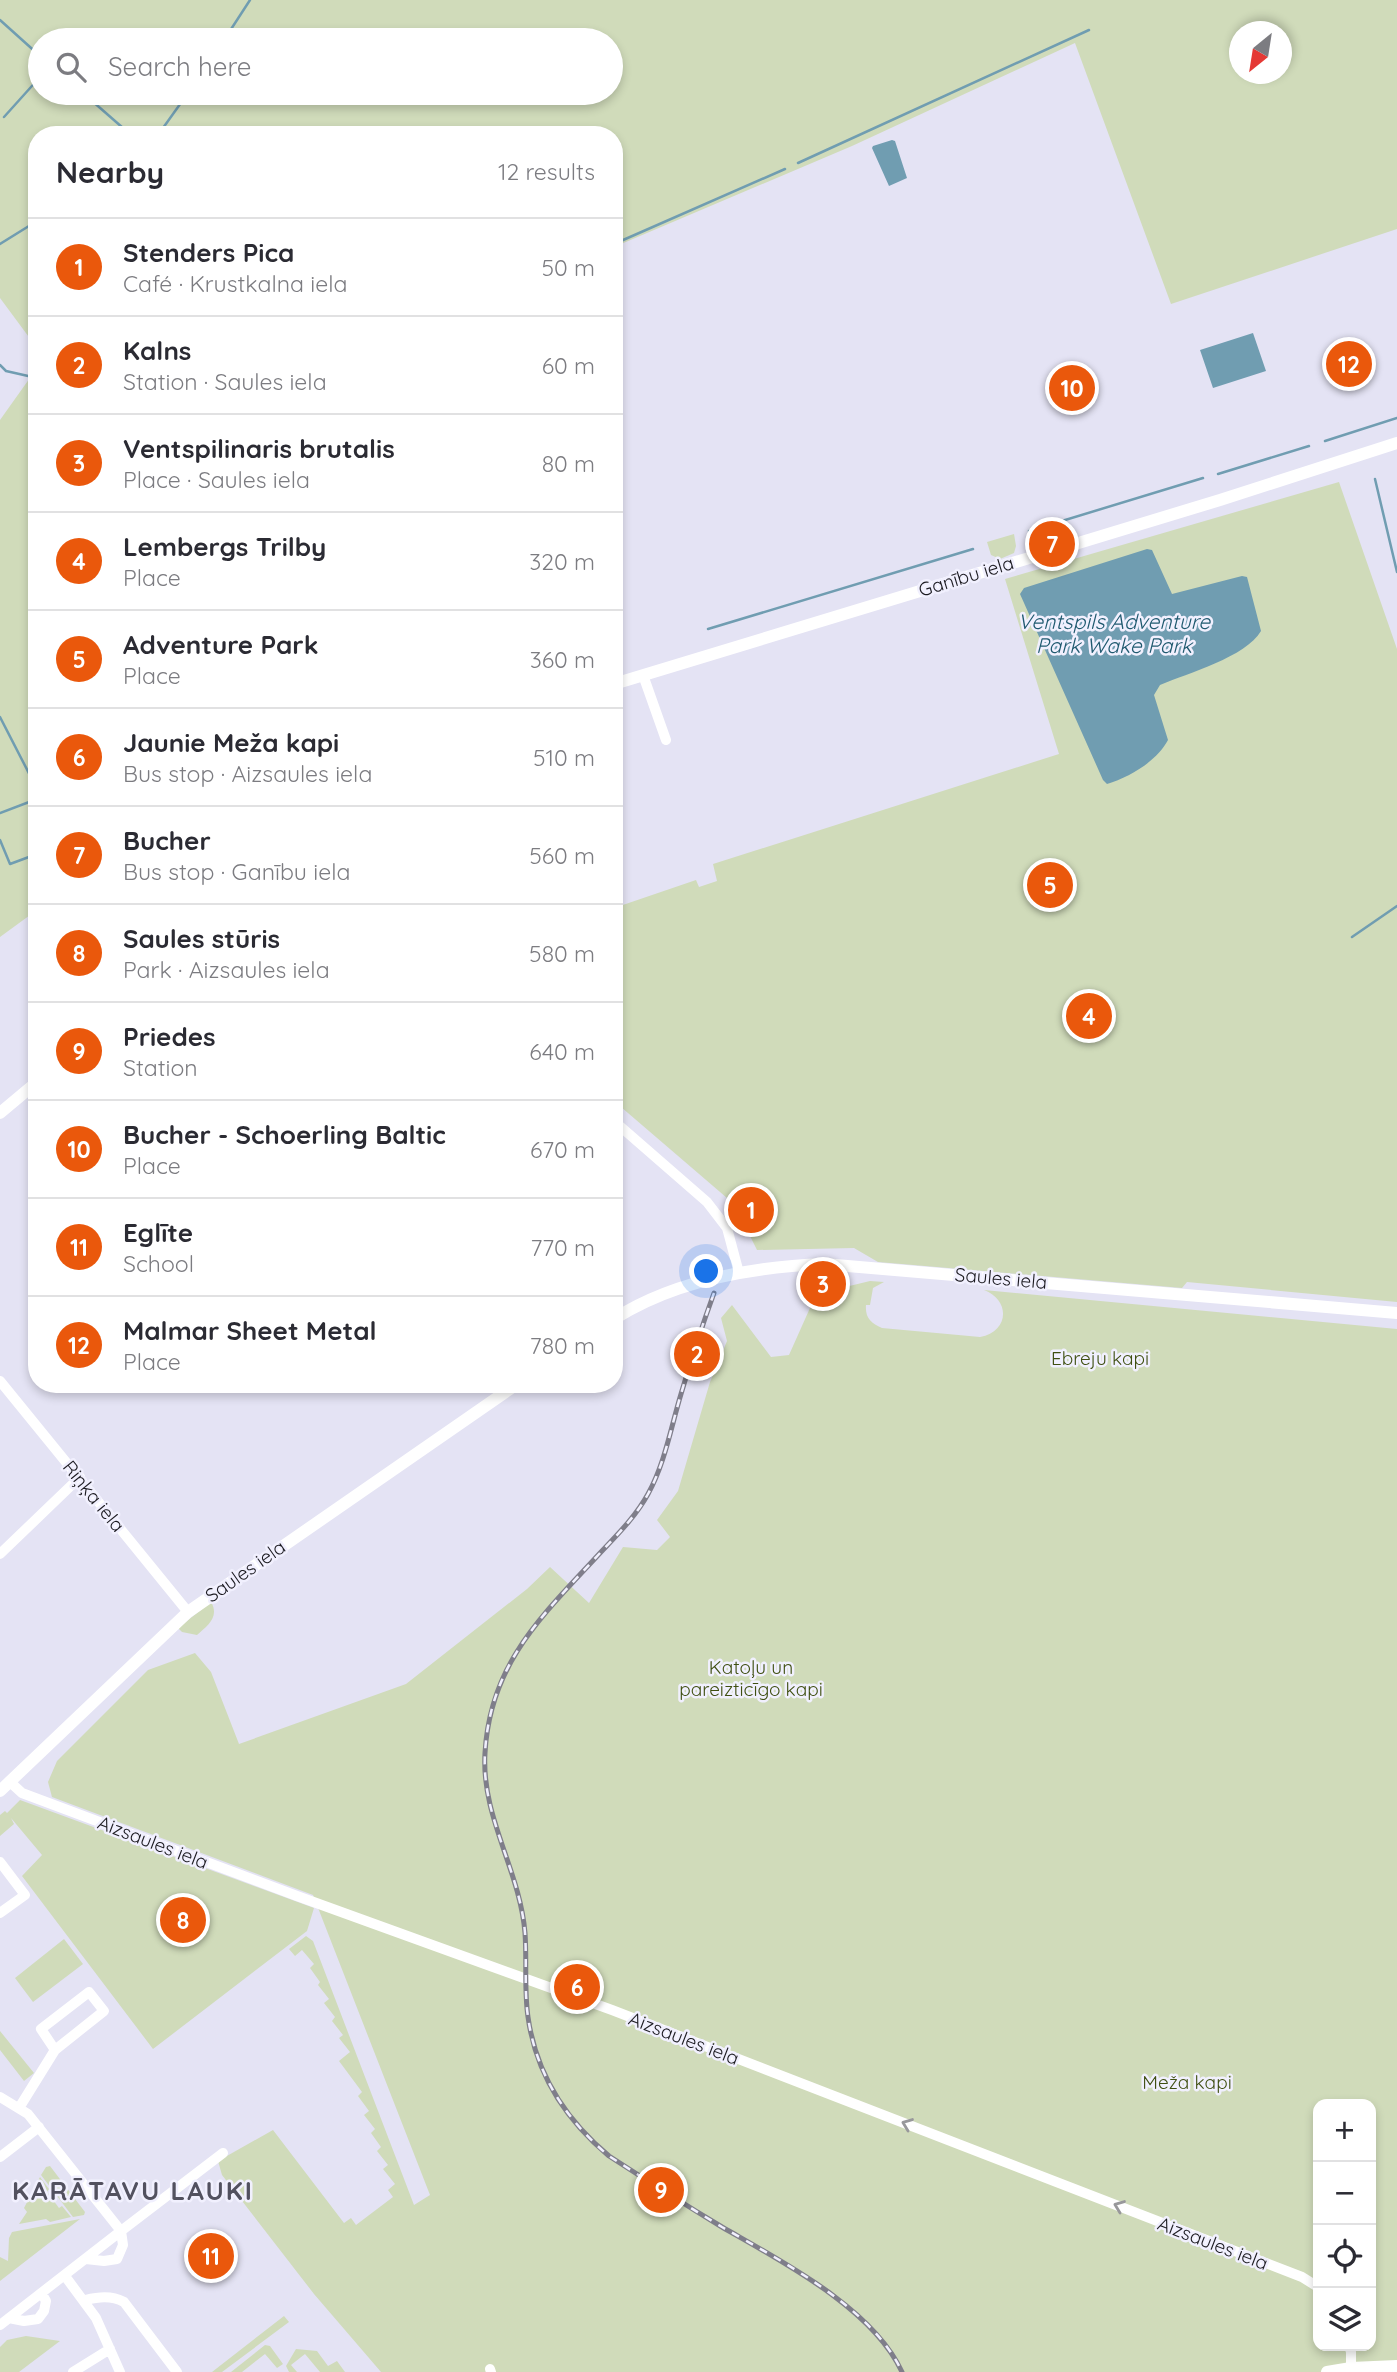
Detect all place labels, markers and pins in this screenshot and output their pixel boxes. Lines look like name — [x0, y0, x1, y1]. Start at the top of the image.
pin: 12 — [1326, 338, 1372, 390]
pin: 10 — [1049, 362, 1095, 414]
pin: 7 — [1029, 518, 1075, 570]
pin: 5 — [1027, 859, 1073, 911]
pin: 4 — [1066, 990, 1112, 1042]
pin: 1 — [728, 1184, 774, 1236]
pin: 3 — [800, 1258, 846, 1310]
pin: 2 — [674, 1328, 720, 1380]
pin: 8 — [160, 1894, 206, 1946]
pin: 6 — [554, 1961, 600, 2013]
pin: 9 — [638, 2164, 684, 2216]
pin: 11 — [188, 2230, 234, 2282]

